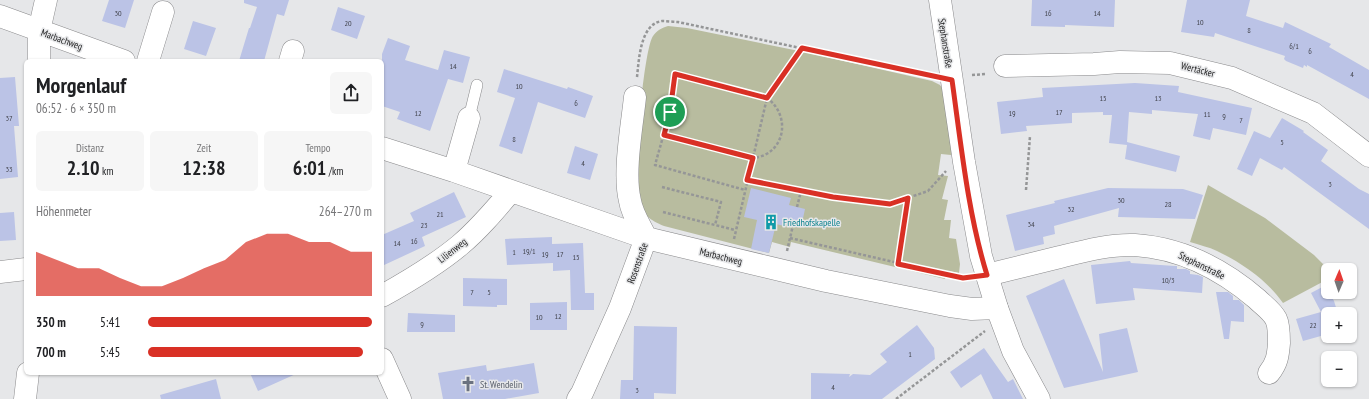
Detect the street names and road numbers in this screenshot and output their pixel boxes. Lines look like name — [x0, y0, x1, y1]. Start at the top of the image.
street label: Stephanstraße — [935, 17, 956, 69]
street label: Marbachweg — [39, 26, 85, 53]
street label: Wertäcker — [1180, 59, 1216, 80]
street label: Lilienweg — [435, 235, 470, 266]
street label: Rosenstraße — [624, 241, 651, 285]
street label: Marbachweg — [698, 245, 744, 268]
street label: Stephanstraße — [1176, 249, 1227, 282]

